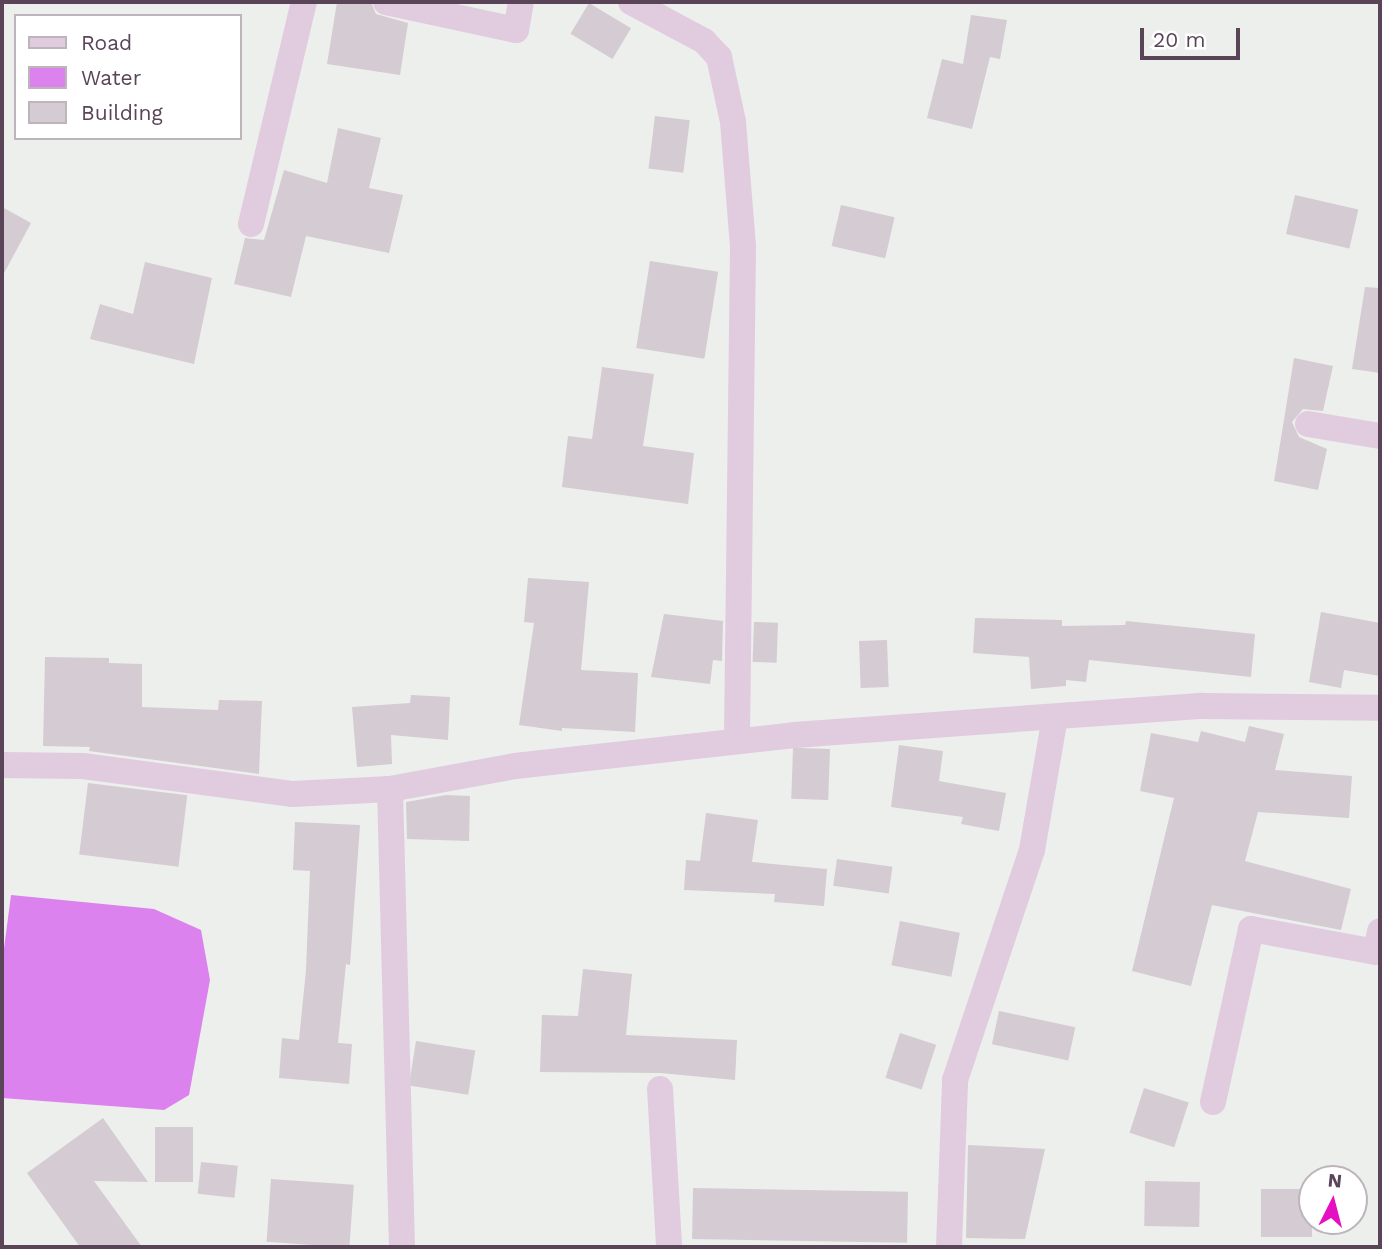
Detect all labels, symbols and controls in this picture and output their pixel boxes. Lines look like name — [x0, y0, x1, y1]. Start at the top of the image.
legend — [14, 14, 242, 140]
scale bar — [1144, 14, 1244, 58]
text: 20 m — [1153, 27, 1205, 52]
text: Road — [81, 30, 132, 55]
text: Water — [81, 65, 141, 90]
text: Building — [81, 100, 163, 125]
north arrow — [1298, 1165, 1368, 1235]
text: N — [1327, 1168, 1343, 1193]

